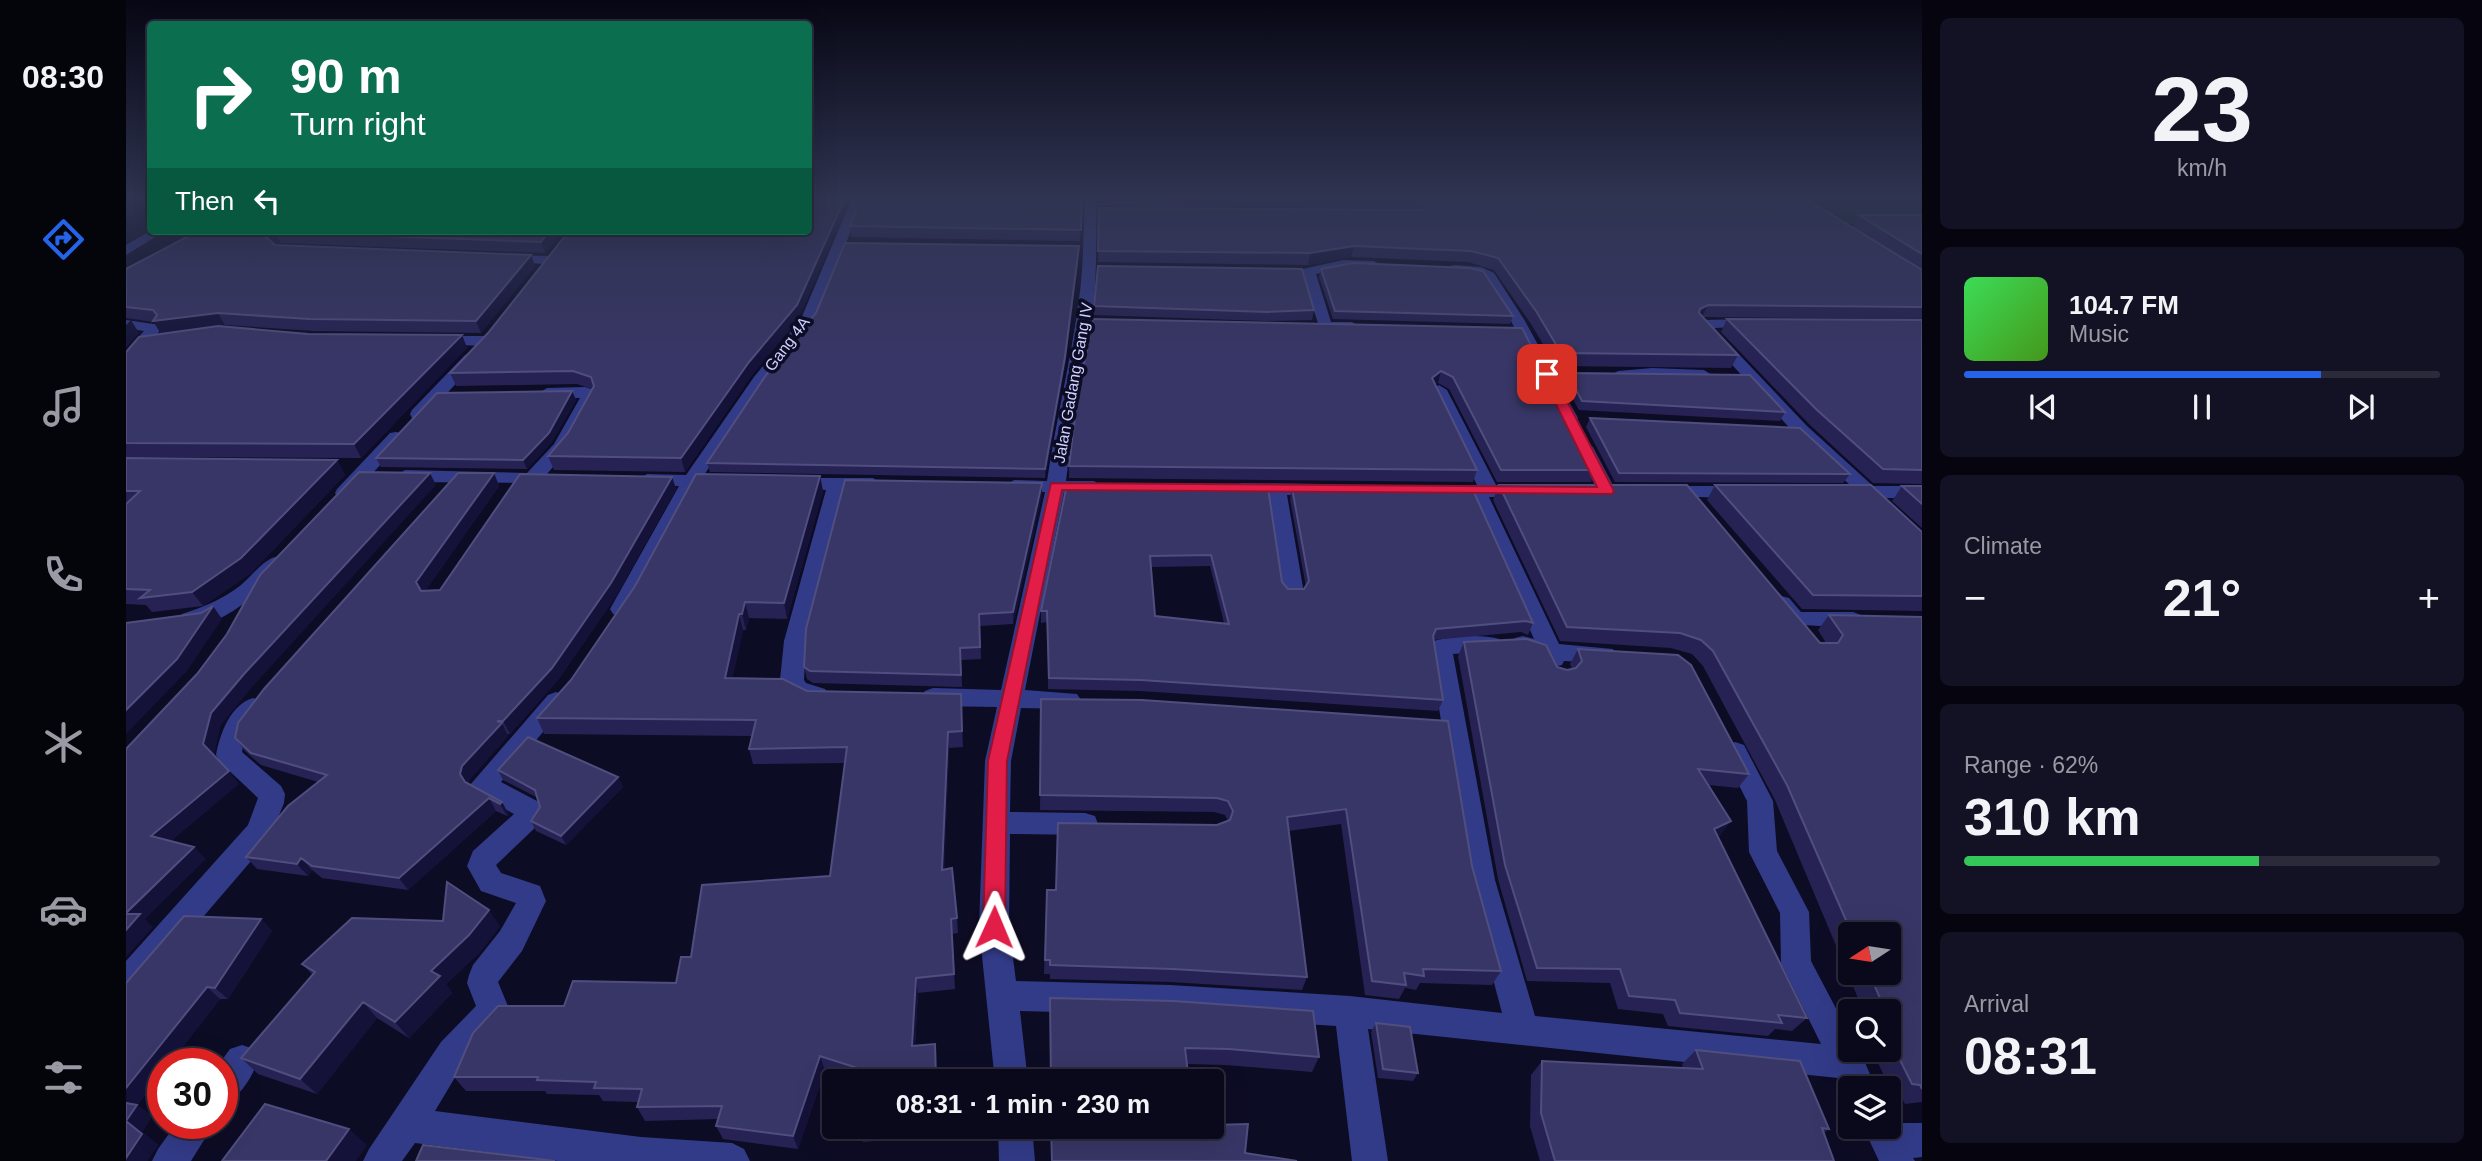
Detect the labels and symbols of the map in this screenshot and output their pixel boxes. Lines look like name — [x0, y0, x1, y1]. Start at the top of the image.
street label: Jalan Gadang Gang IV — [1050, 301, 1096, 465]
street label: Gang 4A — [761, 313, 813, 374]
pin — [1517, 344, 1577, 404]
position arrow — [957, 890, 1031, 964]
north arrow — [1838, 922, 1900, 985]
speed limit sign: 30 — [147, 1048, 238, 1139]

